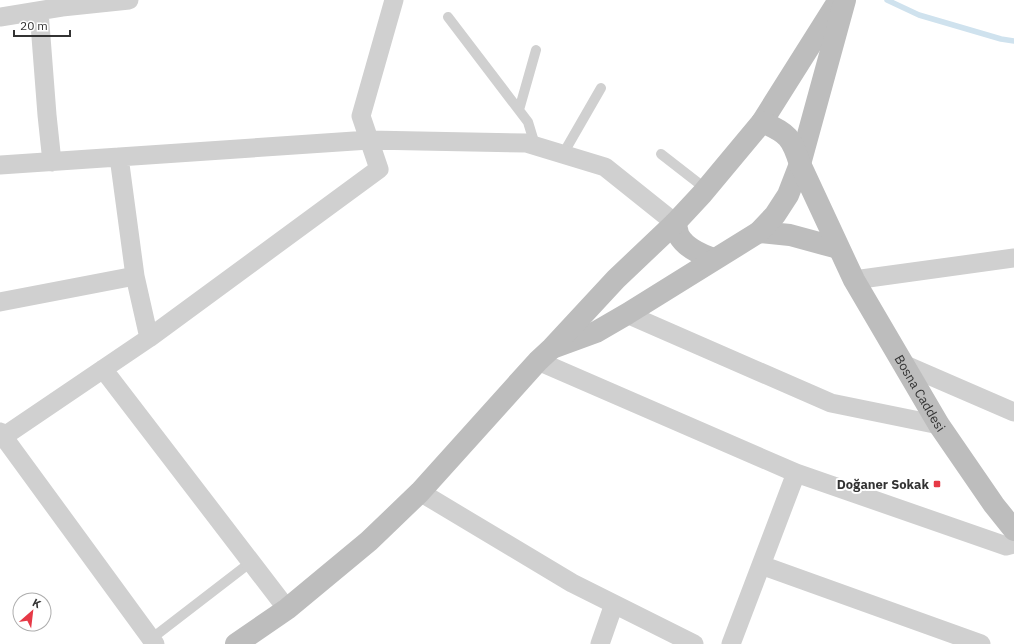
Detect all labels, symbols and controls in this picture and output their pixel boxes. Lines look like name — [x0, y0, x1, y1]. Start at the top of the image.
scale bar — [14, 12, 70, 38]
text: 20 m — [20, 18, 48, 33]
street label: Bosna Caddesi — [891, 352, 949, 435]
place label: Doğaner Sokak — [837, 476, 929, 493]
marker: Doğaner Sokak — [932, 479, 942, 489]
north arrow — [12, 592, 52, 632]
text: K — [30, 595, 44, 611]

